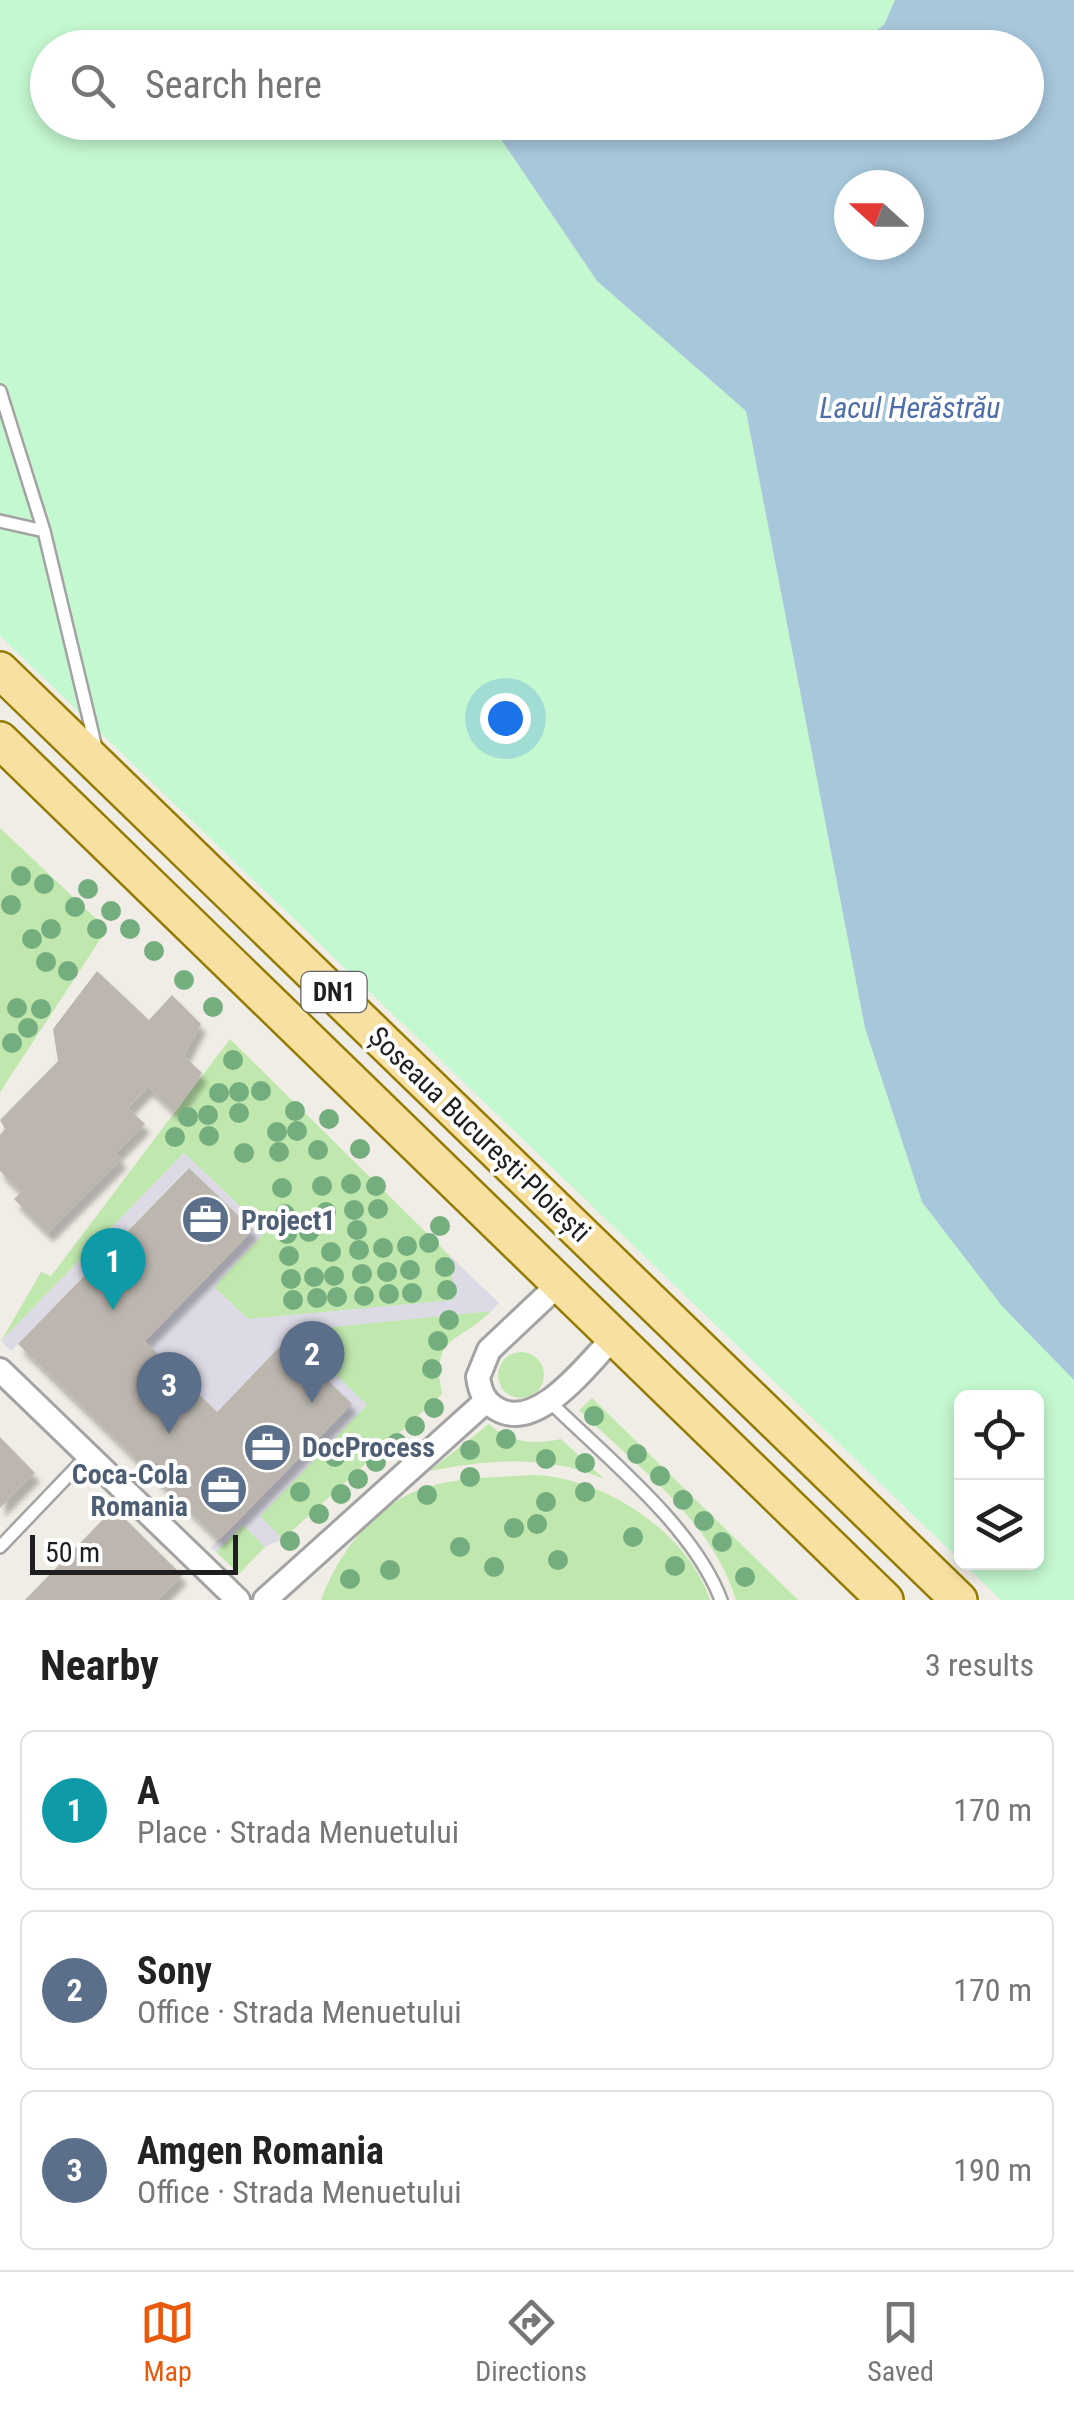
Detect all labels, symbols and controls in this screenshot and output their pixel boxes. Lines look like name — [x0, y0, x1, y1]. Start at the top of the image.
search box — [30, 30, 1044, 140]
icon: search — [65, 58, 120, 113]
text: Search here — [145, 63, 322, 107]
north arrow — [834, 170, 924, 260]
water label: Lacul Herăstrău — [820, 390, 1000, 425]
your location — [480, 693, 531, 744]
road number: DN1 — [302, 972, 366, 1012]
street label: Șoseaua București-Ploiești — [362, 1020, 597, 1249]
office icon: Project1 — [180, 1194, 232, 1246]
place label: Project1 — [241, 1204, 336, 1237]
pin: 1 — [80, 1228, 146, 1310]
pin: 2 — [280, 1320, 344, 1403]
pin: 3 — [136, 1352, 202, 1434]
map controls — [954, 1390, 1044, 1570]
button: locate — [954, 1390, 1044, 1480]
office icon: DocProcess — [241, 1421, 293, 1473]
place label: DocProcess — [302, 1431, 435, 1464]
place label: Coca-Cola Romania — [72, 1458, 188, 1523]
office icon: Coca-Cola Romania — [197, 1464, 249, 1516]
button: layers — [954, 1480, 1044, 1570]
scale bar — [30, 1530, 238, 1574]
text: 50 m — [45, 1536, 100, 1569]
text: Nearby — [40, 1641, 159, 1690]
text: 3 results — [925, 1646, 1034, 1684]
text: A — [137, 1769, 160, 1813]
text: 1 — [66, 1791, 83, 1829]
text: 170 m — [953, 1791, 1032, 1829]
text: Place · Strada Menuetului — [137, 1813, 459, 1851]
text: Sony — [137, 1949, 212, 1993]
text: 2 — [66, 1971, 83, 2009]
text: 170 m — [953, 1971, 1032, 2009]
text: Office · Strada Menuetului — [137, 1993, 462, 2031]
text: Amgen Romania — [137, 2129, 384, 2173]
text: 3 — [66, 2151, 83, 2189]
text: 190 m — [953, 2151, 1032, 2189]
text: Office · Strada Menuetului — [137, 2173, 462, 2211]
tab: Map — [140, 2295, 195, 2388]
tab: Directions — [475, 2295, 587, 2388]
tab: Saved — [867, 2295, 934, 2388]

